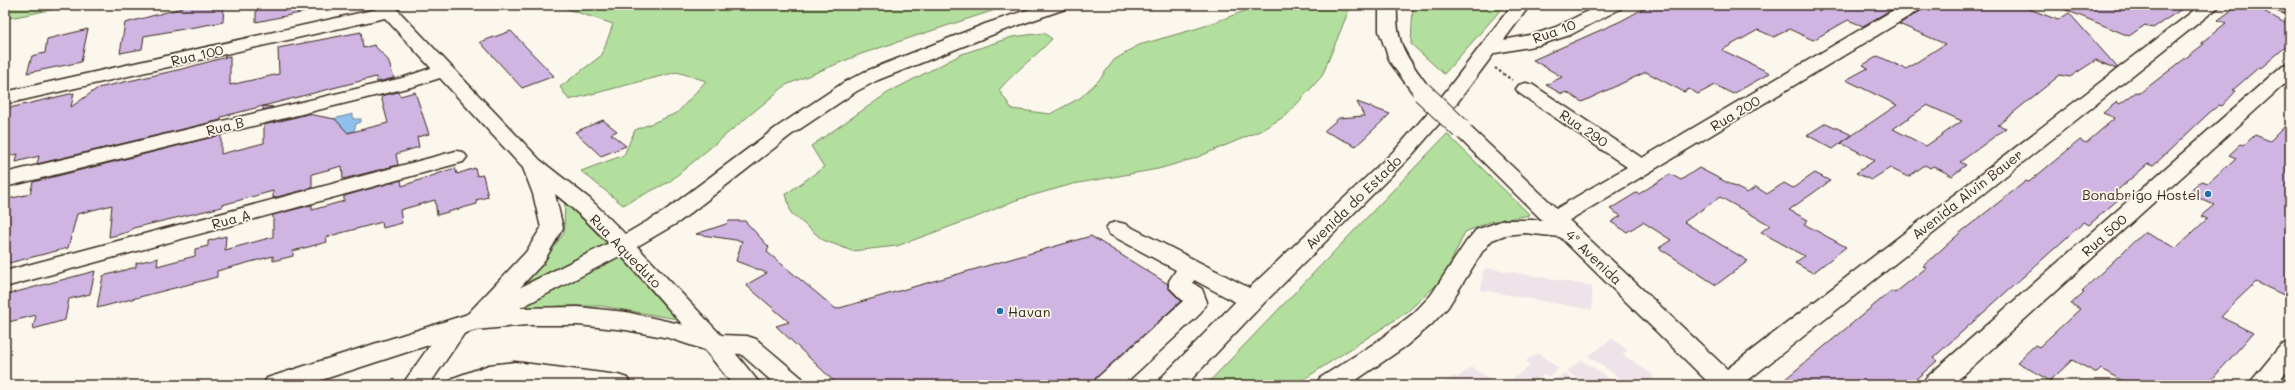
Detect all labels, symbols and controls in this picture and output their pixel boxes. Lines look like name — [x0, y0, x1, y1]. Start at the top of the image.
street label: Rua 10 — [1530, 14, 1579, 48]
street label: Rua 100 — [169, 40, 225, 70]
street label: Rua 200 — [1707, 91, 1764, 135]
street label: Rua 290 — [1556, 105, 1612, 151]
street label: Rua B — [204, 112, 246, 140]
street label: Avenida Alvin Bauer — [1907, 145, 2027, 243]
street label: Avenida do Estado — [1301, 151, 1405, 253]
place label: Bonabrigo Hostel — [2082, 185, 2200, 204]
marker: Bonabrigo Hostel — [2203, 189, 2213, 199]
street label: Rua A — [209, 205, 253, 233]
street label: Rua 500 — [2077, 209, 2131, 261]
street label: Rua Aqueduto — [586, 210, 666, 292]
street label: 4ª Avenida — [1562, 225, 1626, 289]
place label: Havan — [1008, 302, 1051, 321]
marker: Havan — [995, 306, 1005, 316]

